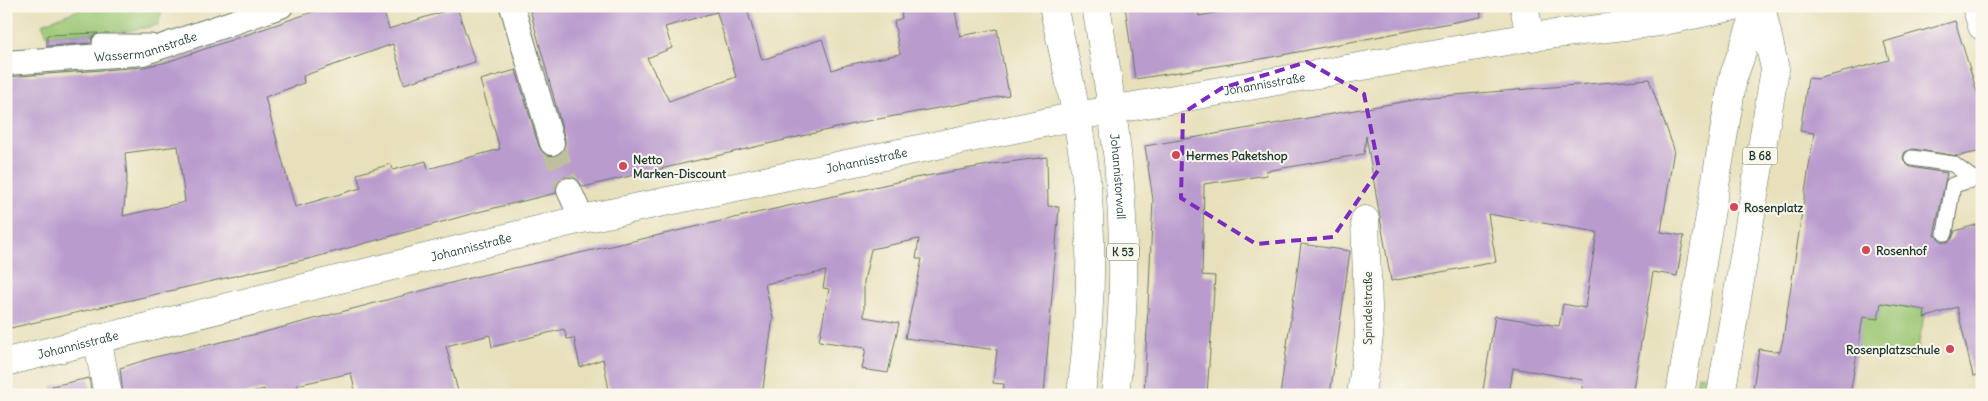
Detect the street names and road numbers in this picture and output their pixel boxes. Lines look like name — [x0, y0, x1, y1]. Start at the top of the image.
street label: Wassermannstraße — [94, 28, 199, 64]
street label: Johannisstraße — [1222, 69, 1306, 98]
street label: Johannistorwall — [1107, 133, 1130, 220]
street label: Johannisstraße — [824, 144, 909, 176]
road number: B 68 — [1742, 148, 1778, 164]
street label: Johannisstraße — [429, 229, 513, 264]
road number: K 53 — [1107, 243, 1139, 260]
street label: Spindelstraße — [1360, 271, 1375, 345]
street label: Johannisstraße — [36, 327, 120, 361]

